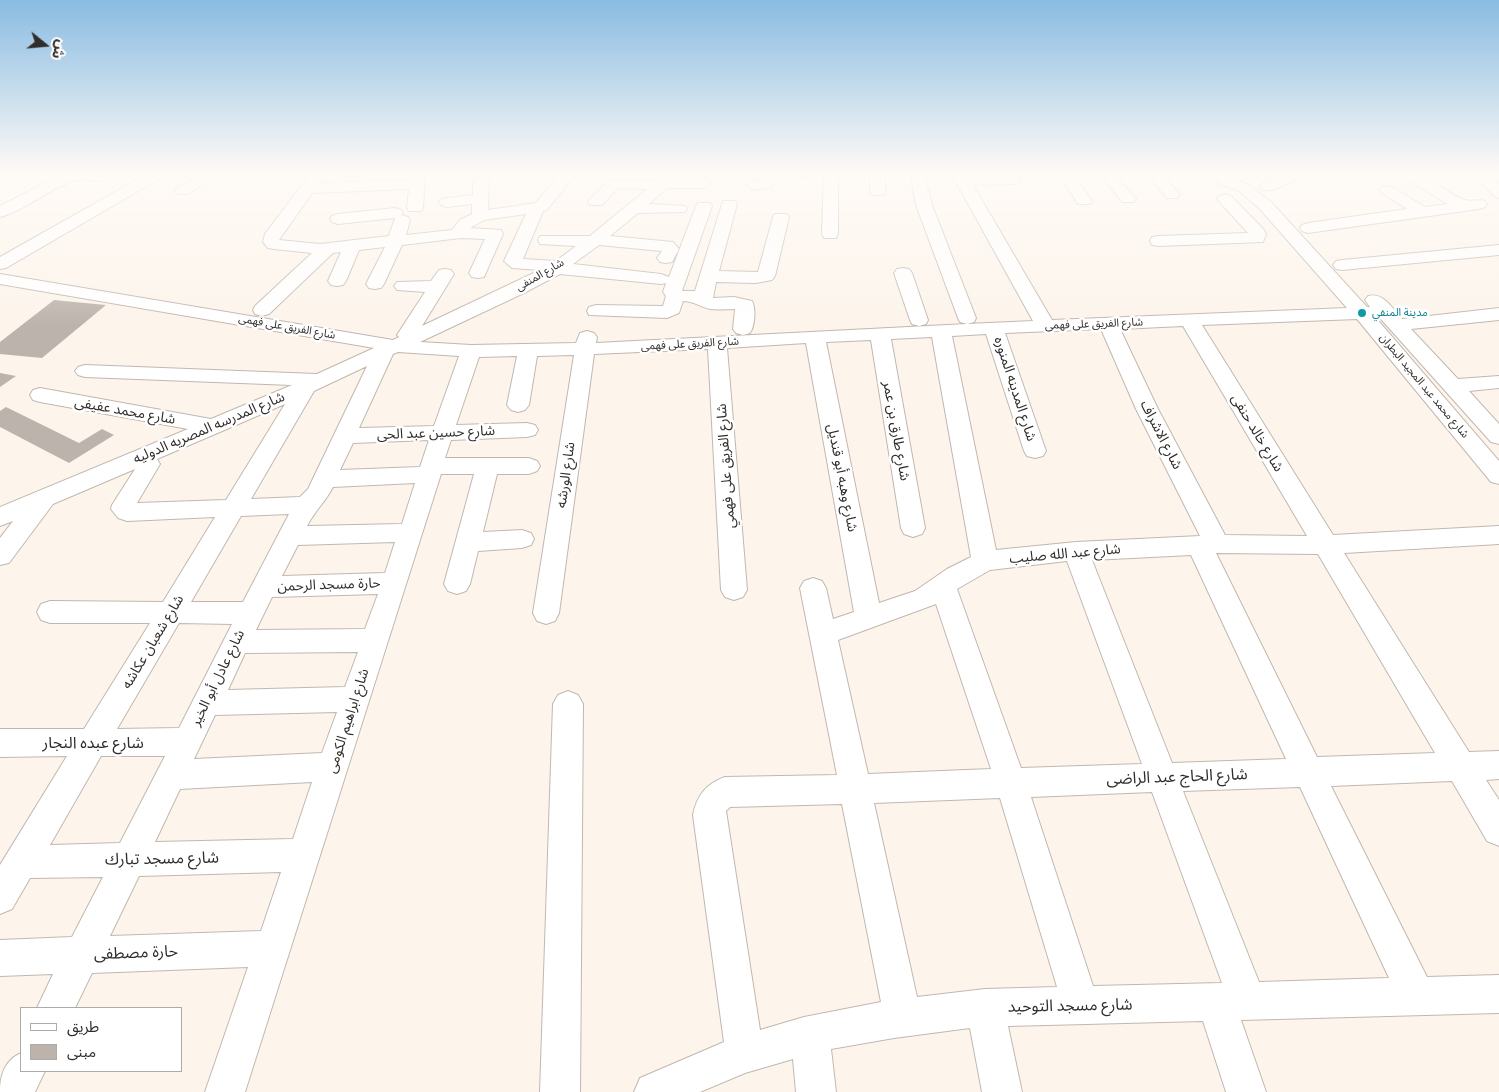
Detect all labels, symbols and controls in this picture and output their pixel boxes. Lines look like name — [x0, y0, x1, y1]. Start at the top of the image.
north arrow — [20, 20, 70, 70]
text: ش — [48, 38, 71, 61]
street label: شارع المنفى — [514, 256, 566, 294]
place label: مدينة المنفي — [1372, 306, 1428, 320]
marker: مدينة المنفي — [1356, 307, 1368, 319]
street label: شارع الفريق على فهمى — [237, 312, 337, 342]
street label: شارع الفريق على فهمى — [1045, 316, 1143, 332]
street label: شارع محمد عبد المجيد البطران — [1376, 331, 1472, 441]
street label: شارع الفريق على فهمى — [641, 335, 739, 353]
street label: شارع المدينه المنوره — [990, 335, 1040, 443]
street label: شارع طارق بن عمر — [879, 380, 913, 482]
street label: شارع المدرسه المصريه الدوليه — [131, 388, 287, 468]
street label: شارع خالد حنفى — [1227, 391, 1287, 475]
street label: شارع محمد عفيفى — [73, 394, 177, 428]
street label: شارع الاشراف — [1136, 398, 1186, 472]
street label: شارع الفريق على فهمي — [713, 403, 739, 529]
street label: شارع حسين عبد الحى — [377, 423, 495, 443]
street label: شارع وهبه أبو قنديل — [823, 423, 861, 533]
street label: شارع الورشه — [553, 441, 579, 509]
street label: شارع عبد الله صليب — [1009, 541, 1121, 567]
street label: حارة مسجد الرحمن — [277, 575, 381, 595]
street label: شارع شعبان عكاشه — [118, 592, 188, 692]
street label: شارع عادل أبو الخير — [187, 627, 249, 729]
street label: شارع ابراهيم الكومى — [323, 667, 373, 775]
street label: شارع عبده النجار — [42, 733, 144, 753]
street label: شارع الحاج عبد الراضى — [1106, 765, 1248, 789]
street label: شارع مسجد تبارك — [105, 848, 219, 870]
street label: حارة مصطفى — [94, 942, 178, 964]
street label: شارع مسجد التوحيد — [1007, 995, 1133, 1017]
legend — [20, 1007, 182, 1072]
text: طريق — [67, 1017, 99, 1036]
text: مبنى — [67, 1042, 96, 1061]

